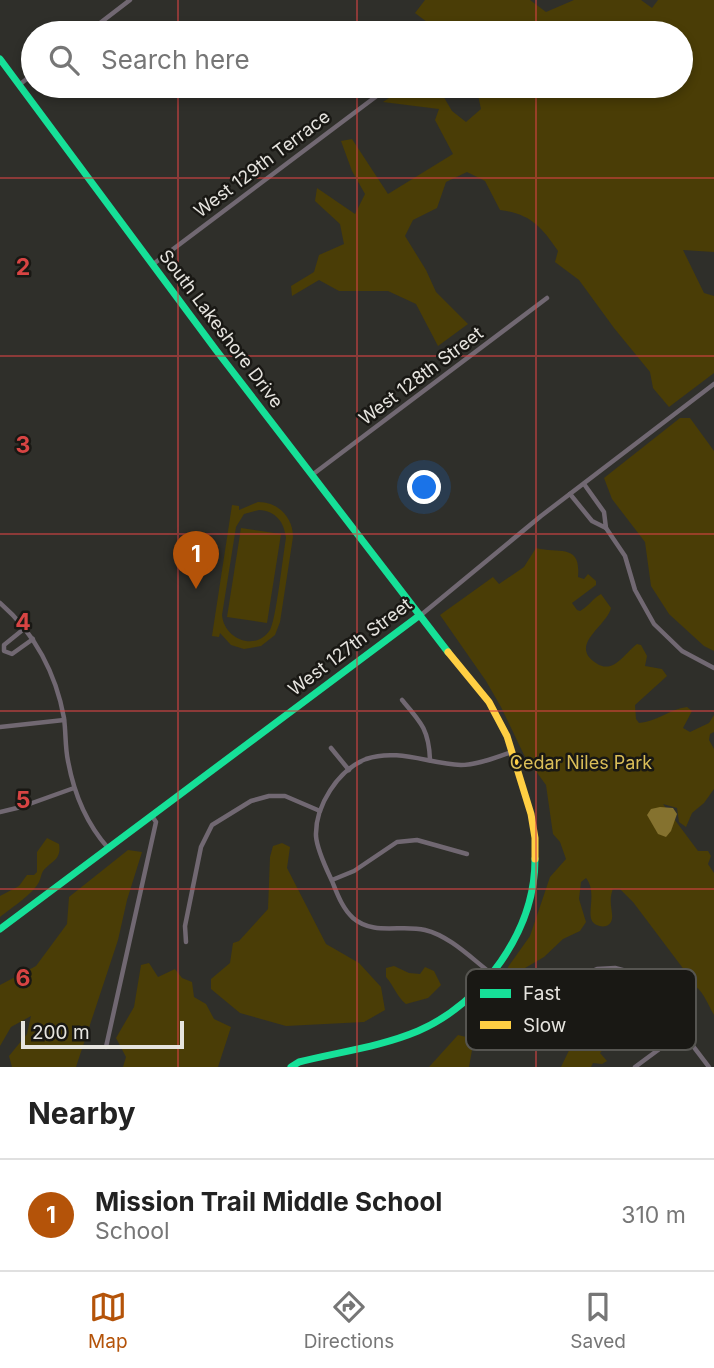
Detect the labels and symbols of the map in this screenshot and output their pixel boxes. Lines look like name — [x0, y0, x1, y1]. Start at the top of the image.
street label: West 129th Terrace — [190, 106, 334, 221]
street label: South Lakeshore Drive — [155, 246, 288, 412]
text: 2 — [16, 253, 30, 281]
street label: West 128th Street — [355, 322, 487, 429]
text: 3 — [16, 431, 30, 459]
your location — [407, 470, 441, 504]
pin: 1 — [173, 531, 219, 589]
street label: West 127th Street — [284, 593, 415, 700]
text: 4 — [15, 608, 31, 636]
park label: Cedar Niles Park — [510, 752, 652, 773]
text: 5 — [16, 786, 30, 814]
text: 6 — [16, 964, 30, 992]
legend — [466, 969, 696, 1050]
text: Fast — [523, 982, 561, 1005]
text: Slow — [523, 1014, 566, 1037]
scale bar — [21, 1018, 184, 1050]

